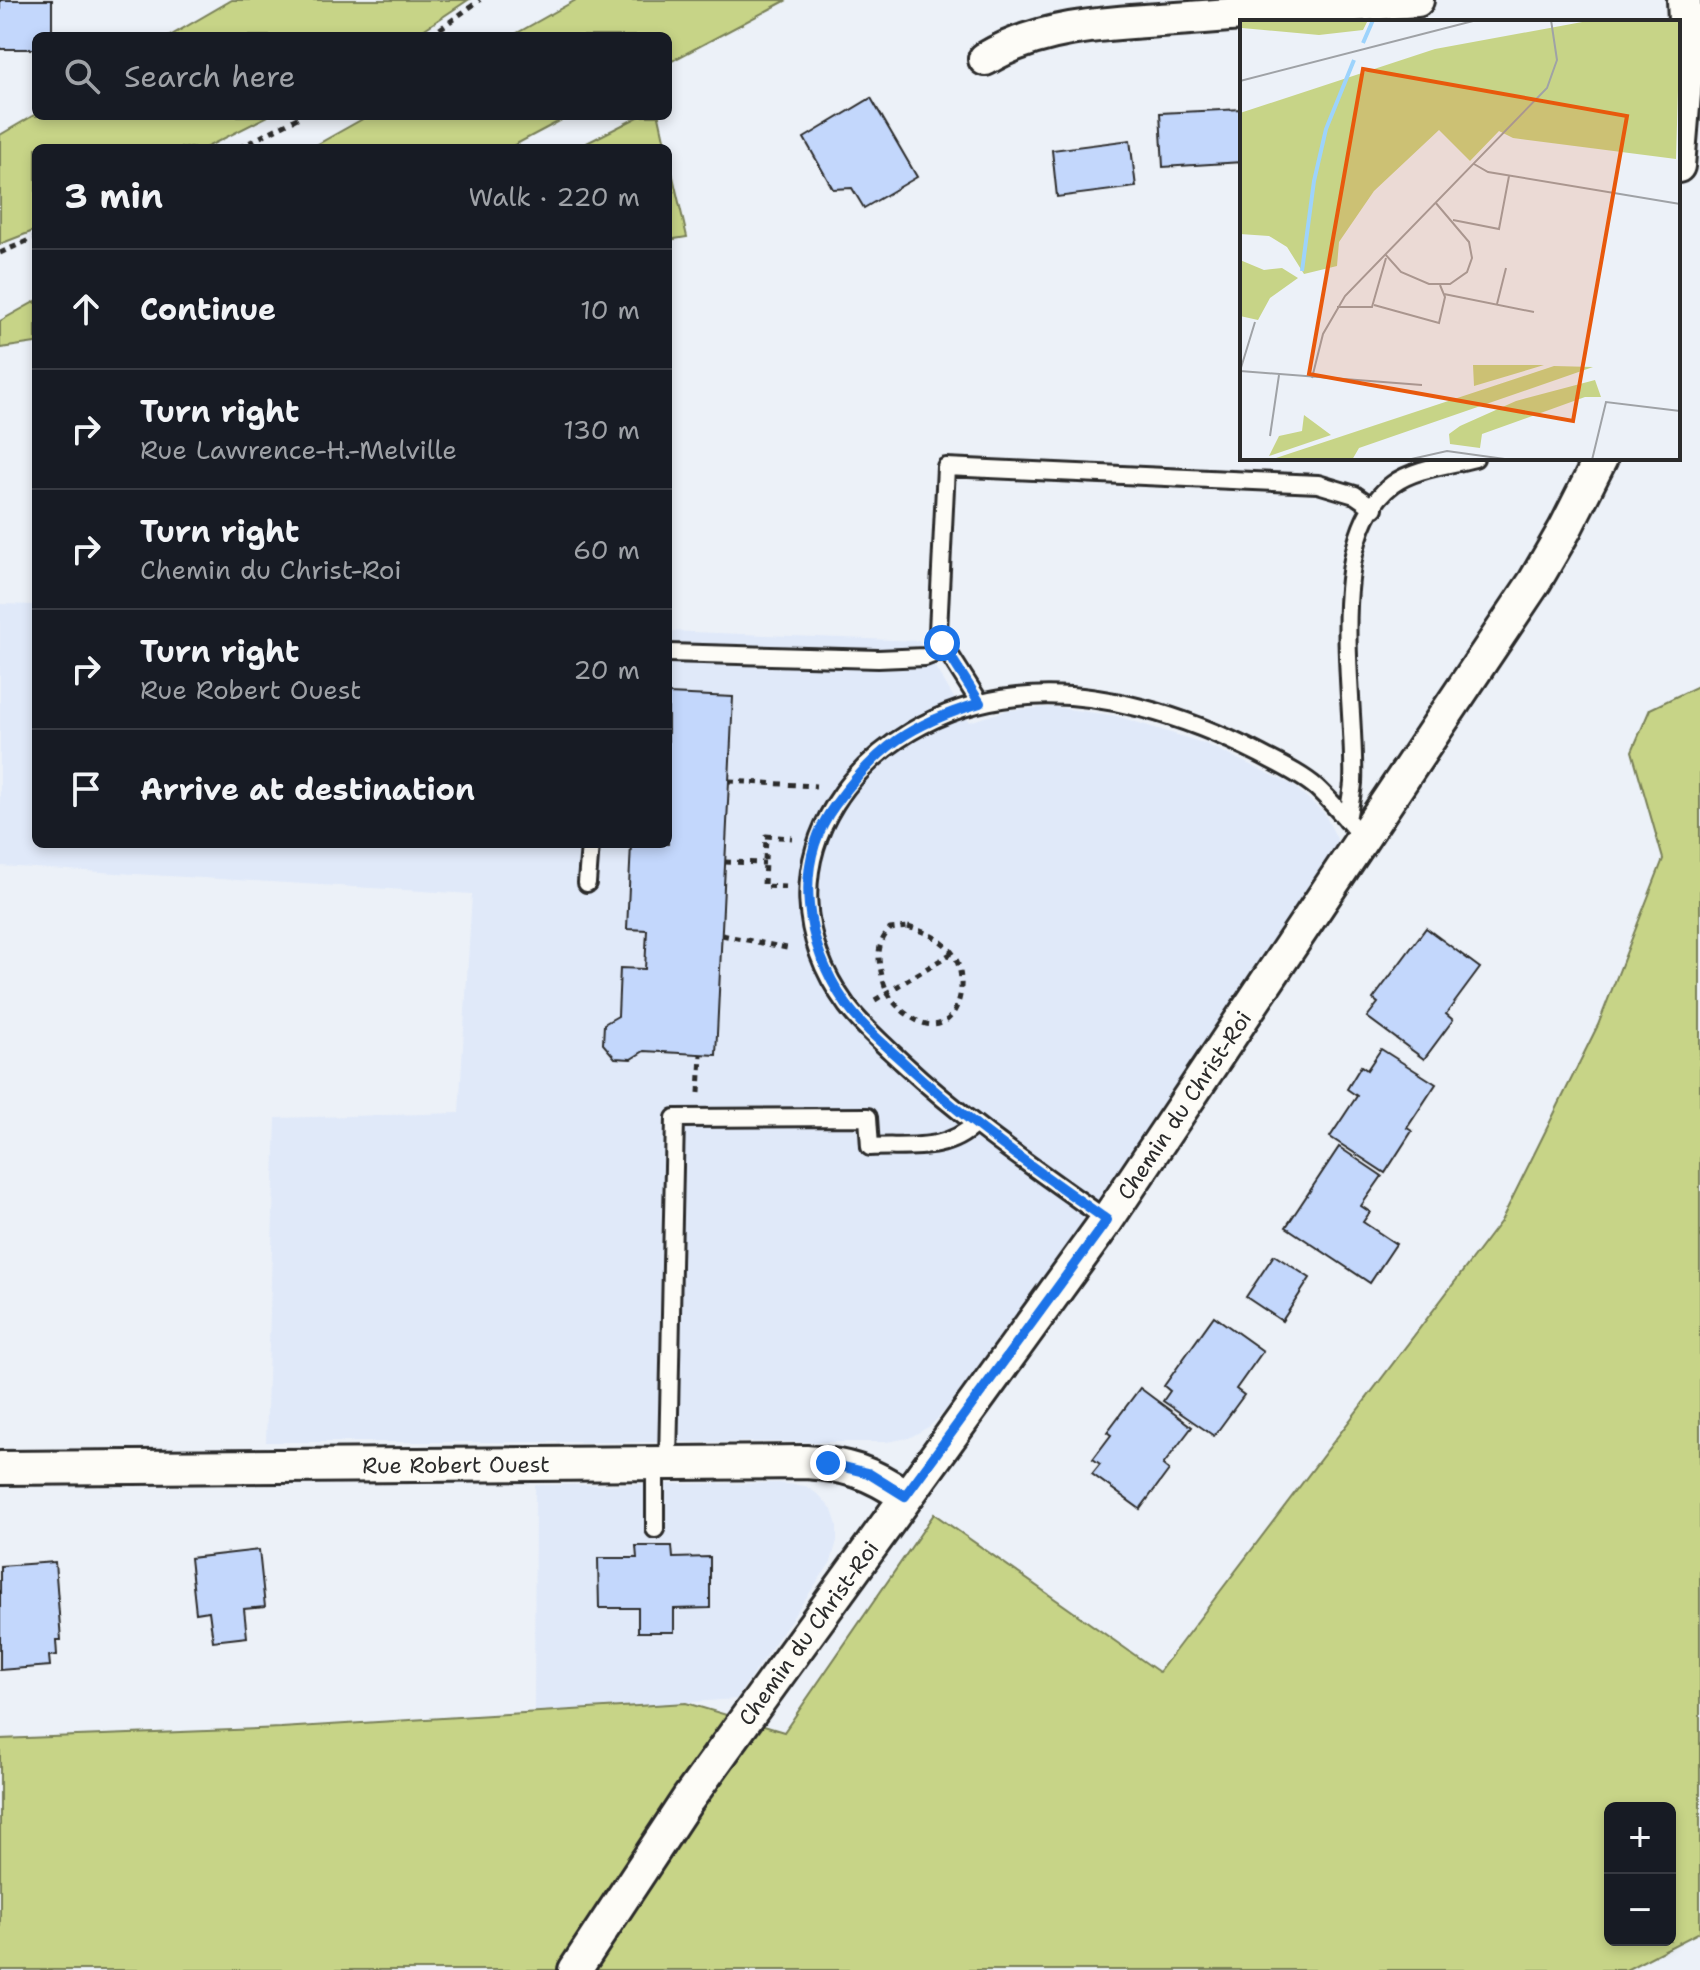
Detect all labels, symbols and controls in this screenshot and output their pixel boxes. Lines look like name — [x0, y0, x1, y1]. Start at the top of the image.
inset map — [1240, 20, 1680, 460]
search box — [32, 32, 672, 120]
icon: search — [60, 54, 104, 98]
text: Search here — [124, 56, 295, 97]
text: 3 min — [64, 173, 163, 219]
text: Walk · 220 m — [468, 179, 640, 214]
icon: ahead — [64, 287, 108, 331]
text: Continue — [140, 289, 276, 330]
text: 10 m — [580, 292, 640, 327]
text: Turn right — [140, 391, 299, 432]
icon: right — [64, 407, 108, 451]
text: 130 m — [563, 412, 640, 447]
text: Rue Lawrence-H.-Melville — [140, 432, 457, 467]
text: Turn right — [140, 511, 299, 552]
icon: right — [64, 527, 108, 571]
text: 60 m — [573, 532, 640, 567]
text: Chemin du Christ-Roi — [140, 552, 402, 587]
route start — [924, 625, 960, 661]
text: Turn right — [140, 631, 299, 672]
icon: right — [64, 647, 108, 691]
text: 20 m — [573, 652, 640, 687]
text: Rue Robert Ouest — [140, 672, 361, 707]
icon: arrive — [64, 767, 108, 811]
text: Arrive at destination — [140, 769, 475, 810]
street label: Chemin du Christ-Roi — [1111, 1005, 1258, 1205]
route end — [810, 1445, 846, 1481]
street label: Rue Robert Ouest — [362, 1450, 550, 1480]
street label: Chemin du Christ-Roi — [732, 1535, 885, 1731]
map controls — [1604, 1802, 1676, 1946]
button: + — [1604, 1802, 1676, 1874]
button: − — [1604, 1874, 1676, 1946]

